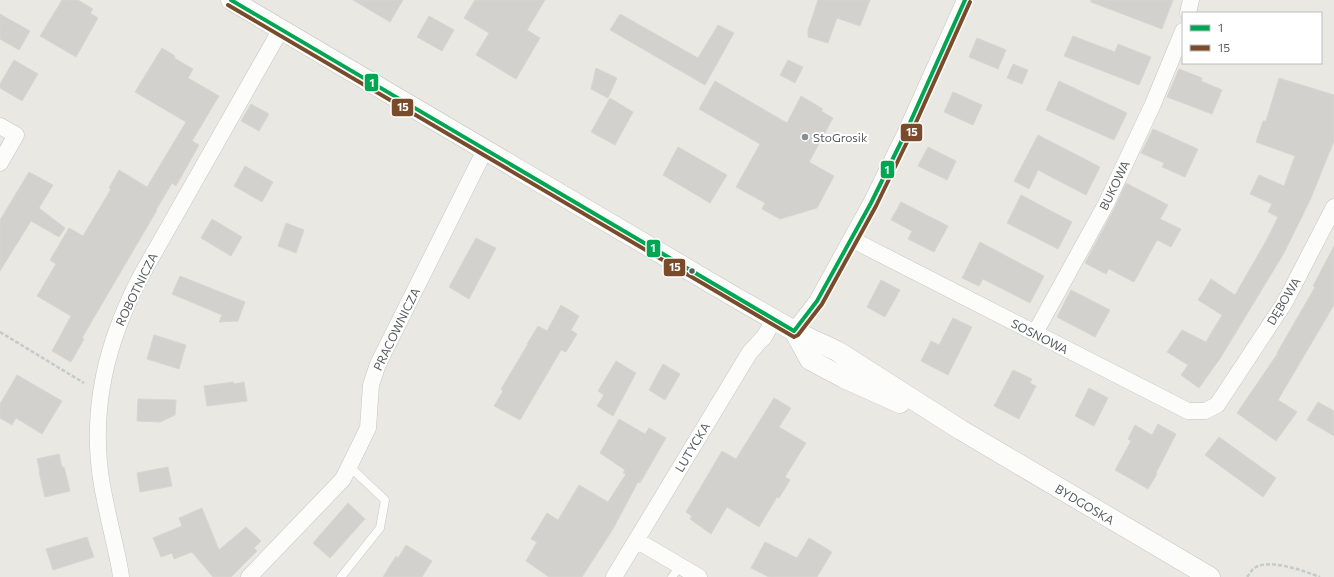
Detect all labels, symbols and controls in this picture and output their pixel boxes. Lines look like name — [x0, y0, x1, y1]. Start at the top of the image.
legend — [1182, 12, 1322, 64]
text: 1 — [1218, 20, 1223, 34]
text: 15 — [1218, 40, 1230, 54]
line badge: 1 — [364, 73, 379, 92]
text: 1 — [370, 76, 375, 89]
line badge: 15 — [391, 98, 414, 117]
text: 15 — [397, 100, 409, 113]
line badge: 15 — [900, 123, 923, 142]
text: 15 — [906, 125, 918, 138]
place label: StoGrosik — [813, 130, 868, 144]
marker: StoGrosik — [800, 132, 810, 142]
street label: BUKOWA — [1096, 158, 1132, 212]
line badge: 1 — [880, 160, 895, 179]
text: 1 — [885, 163, 890, 176]
line badge: 1 — [646, 239, 661, 258]
text: 1 — [651, 241, 656, 254]
street label: ROBOTNICZA — [112, 250, 160, 328]
line badge: 15 — [663, 258, 686, 277]
text: 15 — [669, 260, 681, 273]
unlabelled marker — [687, 266, 697, 276]
street label: DĘBOWA — [1263, 275, 1303, 327]
street label: PRACOWNICZA — [370, 285, 422, 373]
street label: SOSNOWA — [1009, 316, 1071, 356]
street label: LUTYCKA — [672, 420, 712, 474]
street label: BYDGOSKA — [1053, 481, 1117, 527]

